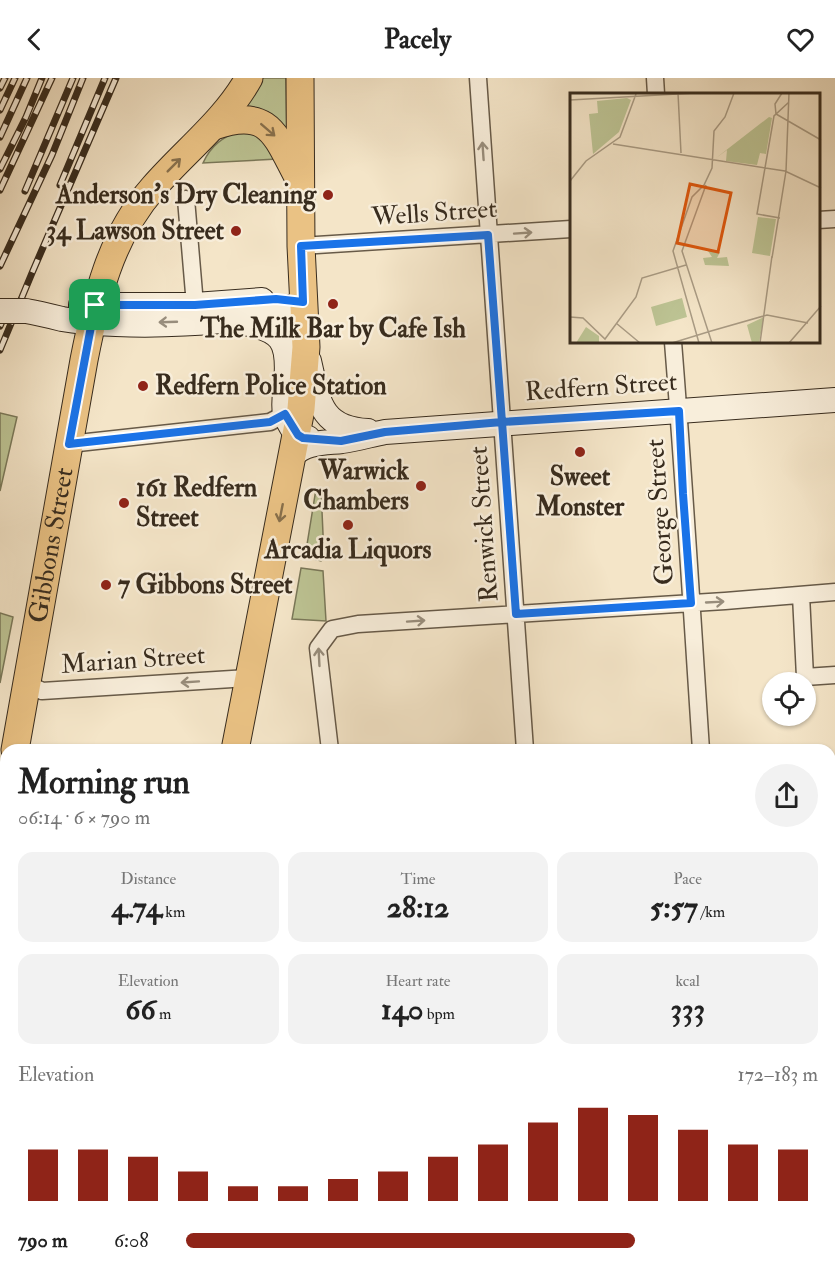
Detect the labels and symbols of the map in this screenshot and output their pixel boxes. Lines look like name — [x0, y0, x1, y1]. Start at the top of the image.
inset map — [570, 93, 820, 344]
one-way arrow — [260, 123, 276, 136]
one-way arrow — [477, 141, 488, 161]
one-way arrow — [167, 157, 182, 172]
place label: Anderson's Dry Cleaning — [55, 179, 317, 212]
marker: Anderson's Dry Cleaning — [321, 188, 335, 202]
street label: Wells Street — [369, 193, 498, 233]
place label: 34 Lawson Street — [46, 215, 225, 247]
marker: 34 Lawson Street — [229, 224, 243, 238]
one-way arrow — [513, 227, 533, 238]
pin — [69, 279, 120, 330]
marker: The Milk Bar by Cafe Ish — [326, 297, 340, 311]
place label: The Milk Bar by Cafe Ish — [199, 313, 466, 346]
one-way arrow — [158, 317, 178, 328]
street label: Redfern Street — [524, 366, 678, 408]
place label: Redfern Police Station — [155, 370, 387, 402]
marker: Redfern Police Station — [136, 379, 150, 393]
street label: George Street — [639, 438, 681, 586]
street label: Renwick Street — [463, 445, 505, 603]
marker: Sweet Monster — [573, 445, 587, 459]
place label: Warwick Chambers — [303, 455, 410, 517]
place label: Sweet Monster — [535, 461, 625, 523]
street label: Gibbons Street — [22, 465, 81, 625]
place label: 161 Redfern Street — [136, 472, 258, 534]
marker: Warwick Chambers — [414, 479, 428, 493]
marker: 161 Redfern Street — [117, 496, 131, 510]
one-way arrow — [275, 503, 286, 522]
marker: Arcadia Liquors — [341, 518, 355, 532]
place label: Arcadia Liquors — [264, 534, 431, 567]
place label: 7 Gibbons Street — [118, 569, 293, 601]
marker: 7 Gibbons Street — [99, 578, 113, 592]
one-way arrow — [705, 596, 725, 607]
one-way arrow — [406, 615, 425, 626]
street label: Marian Street — [60, 639, 206, 681]
one-way arrow — [314, 648, 325, 667]
one-way arrow — [181, 677, 201, 688]

